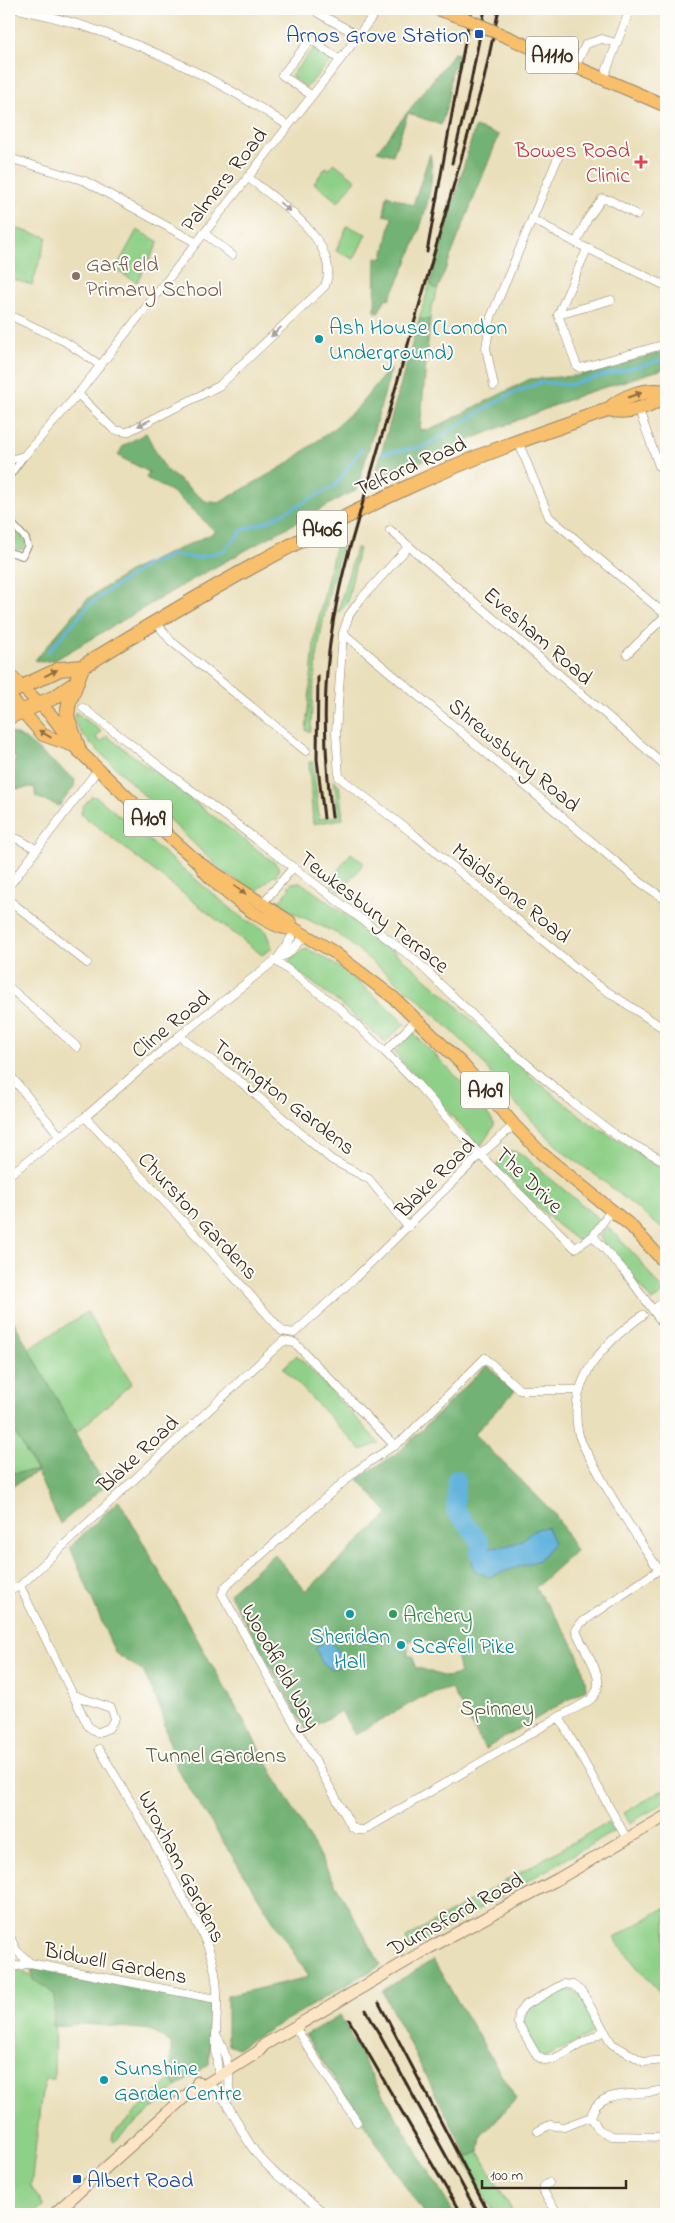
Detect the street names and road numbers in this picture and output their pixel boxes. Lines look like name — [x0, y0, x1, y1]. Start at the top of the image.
road number: A1110 — [526, 36, 578, 74]
street label: Palmers Road — [174, 122, 277, 240]
street label: Telford Road — [350, 429, 472, 507]
road number: A406 — [297, 510, 347, 548]
street label: Evesham Road — [475, 580, 599, 694]
street label: Shrewsbury Road — [440, 692, 586, 822]
road number: A109 — [124, 800, 172, 836]
street label: Maidstone Road — [443, 836, 577, 953]
street label: Tewkesbury Terrace — [290, 844, 455, 983]
street label: Cline Road — [125, 983, 218, 1067]
street label: Torrington Gardens — [204, 1032, 361, 1165]
road number: A109 — [461, 1072, 509, 1108]
street label: Blake Road — [388, 1132, 483, 1227]
street label: The Drive — [486, 1140, 569, 1222]
street label: Churston Gardens — [129, 1146, 265, 1288]
street label: Blake Road — [90, 1409, 187, 1502]
street label: Woodfield Way — [231, 1599, 327, 1737]
street label: Wroxham Gardens — [128, 1786, 232, 1949]
street label: Durnsford Road — [382, 1865, 530, 1967]
street label: Bidwell Gardens — [40, 1935, 190, 1994]

